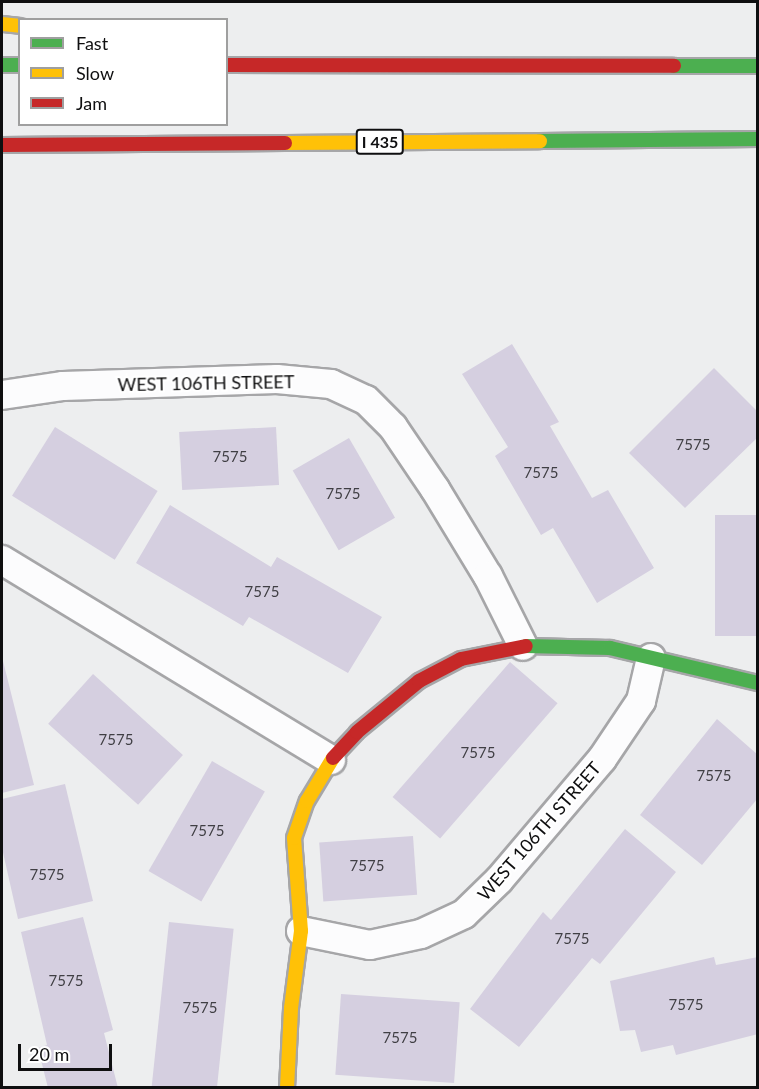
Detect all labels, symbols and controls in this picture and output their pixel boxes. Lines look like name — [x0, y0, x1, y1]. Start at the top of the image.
legend — [18, 18, 228, 126]
text: Fast — [76, 32, 108, 54]
text: Slow — [76, 62, 114, 84]
text: Jam — [76, 92, 107, 114]
road number: I 435 — [354, 129, 406, 155]
street label: WEST 106TH STREET — [117, 371, 295, 395]
house number: 7575 — [676, 436, 710, 454]
house number: 7575 — [213, 448, 247, 466]
house number: 7575 — [524, 464, 558, 482]
house number: 7575 — [326, 485, 360, 503]
house number: 7575 — [245, 583, 279, 601]
house number: 7575 — [99, 731, 133, 749]
house number: 7575 — [461, 744, 495, 762]
street label: WEST 106TH STREET — [473, 757, 605, 905]
house number: 7575 — [697, 767, 731, 785]
house number: 7575 — [190, 822, 224, 840]
house number: 7575 — [350, 857, 384, 875]
house number: 7575 — [30, 866, 64, 884]
house number: 7575 — [555, 930, 589, 948]
house number: 7575 — [49, 972, 83, 990]
house number: 7575 — [669, 996, 703, 1014]
house number: 7575 — [183, 999, 217, 1017]
house number: 7575 — [383, 1029, 417, 1047]
scale bar — [21, 1032, 116, 1070]
text: 20 m — [29, 1043, 69, 1065]

